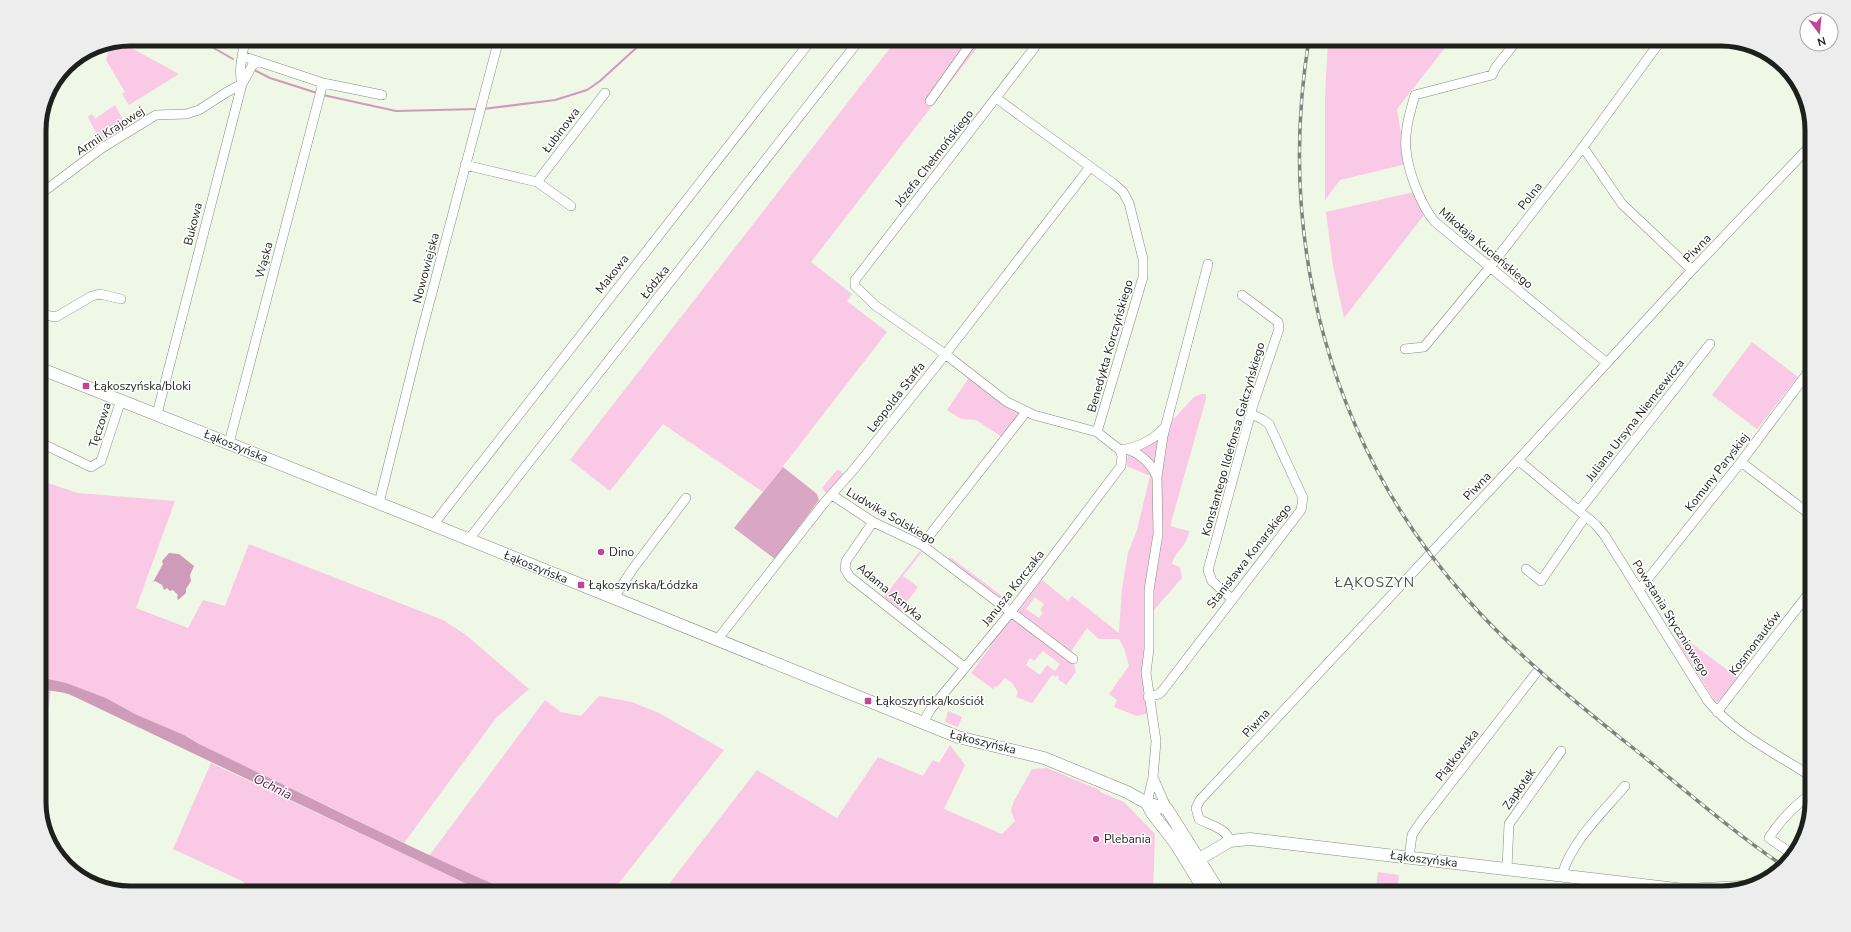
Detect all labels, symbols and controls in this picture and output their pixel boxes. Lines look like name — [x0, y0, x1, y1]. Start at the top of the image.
north arrow — [1799, 12, 1839, 52]
text: N — [1816, 33, 1828, 49]
street label: Armii Krajowej — [73, 103, 147, 159]
street label: Łubinowa — [538, 104, 583, 157]
street label: Józefa Chełmońskiego — [890, 106, 977, 211]
street label: Polna — [1514, 179, 1546, 213]
street label: Bukowa — [180, 201, 206, 247]
street label: Mikołaja Kucieńskiego — [1436, 204, 1537, 292]
street label: Piwna — [1680, 230, 1714, 266]
street label: Nowowiejska — [409, 231, 443, 305]
street label: Wąska — [251, 240, 277, 280]
street label: Makowa — [592, 251, 632, 297]
street label: Łódzka — [636, 262, 673, 303]
street label: Benedykta Korczyńskiego — [1083, 278, 1137, 414]
street label: Konstantego Ildefonsa Gałczyńskiego — [1198, 340, 1268, 538]
street label: Juliana Ursyna Niemcewicza — [1582, 356, 1688, 485]
street label: Leopolda Staffa — [863, 359, 929, 435]
place label: Łąkoszyńska/bloki — [93, 378, 191, 394]
marker: Łąkoszyńska/bloki — [81, 381, 91, 391]
street label: Tęczowa — [85, 400, 115, 450]
street label: Łąkoszyńska — [201, 426, 270, 466]
street label: Komuny Paryskiej — [1681, 429, 1753, 514]
street label: Piwna — [1460, 468, 1494, 504]
street label: Ludwika Solskiego — [843, 484, 939, 548]
street label: Stanisława Konarskiego — [1203, 500, 1295, 612]
place label: Dino — [609, 544, 635, 560]
street label: Łąkoszyńska — [501, 547, 570, 587]
marker: Dino — [596, 547, 606, 557]
street label: Janusza Korczaka — [978, 547, 1048, 630]
street label: Powstania Styczniowego — [1629, 557, 1714, 679]
street label: Adama Asnyka — [854, 560, 926, 624]
district label: ŁĄKOSZYN — [1334, 573, 1415, 592]
place label: Łąkoszyńska/Łódzka — [588, 577, 698, 593]
marker: Łąkoszyńska/Łódzka — [576, 580, 586, 590]
street label: Kosmonautów — [1725, 607, 1785, 679]
place label: Łąkoszyńska/kościół — [875, 693, 984, 709]
marker: Łąkoszyńska/kościół — [863, 696, 873, 706]
street label: Piwna — [1239, 705, 1273, 741]
street label: Łąkoszyńska — [947, 726, 1018, 758]
street label: Piątkowska — [1432, 726, 1482, 784]
street label: Zapłotek — [1499, 764, 1540, 813]
water label: Ochnia — [250, 770, 295, 804]
place label: Plebania — [1104, 831, 1151, 847]
marker: Plebania — [1091, 834, 1101, 844]
street label: Łąkoszyńska — [1388, 847, 1459, 871]

